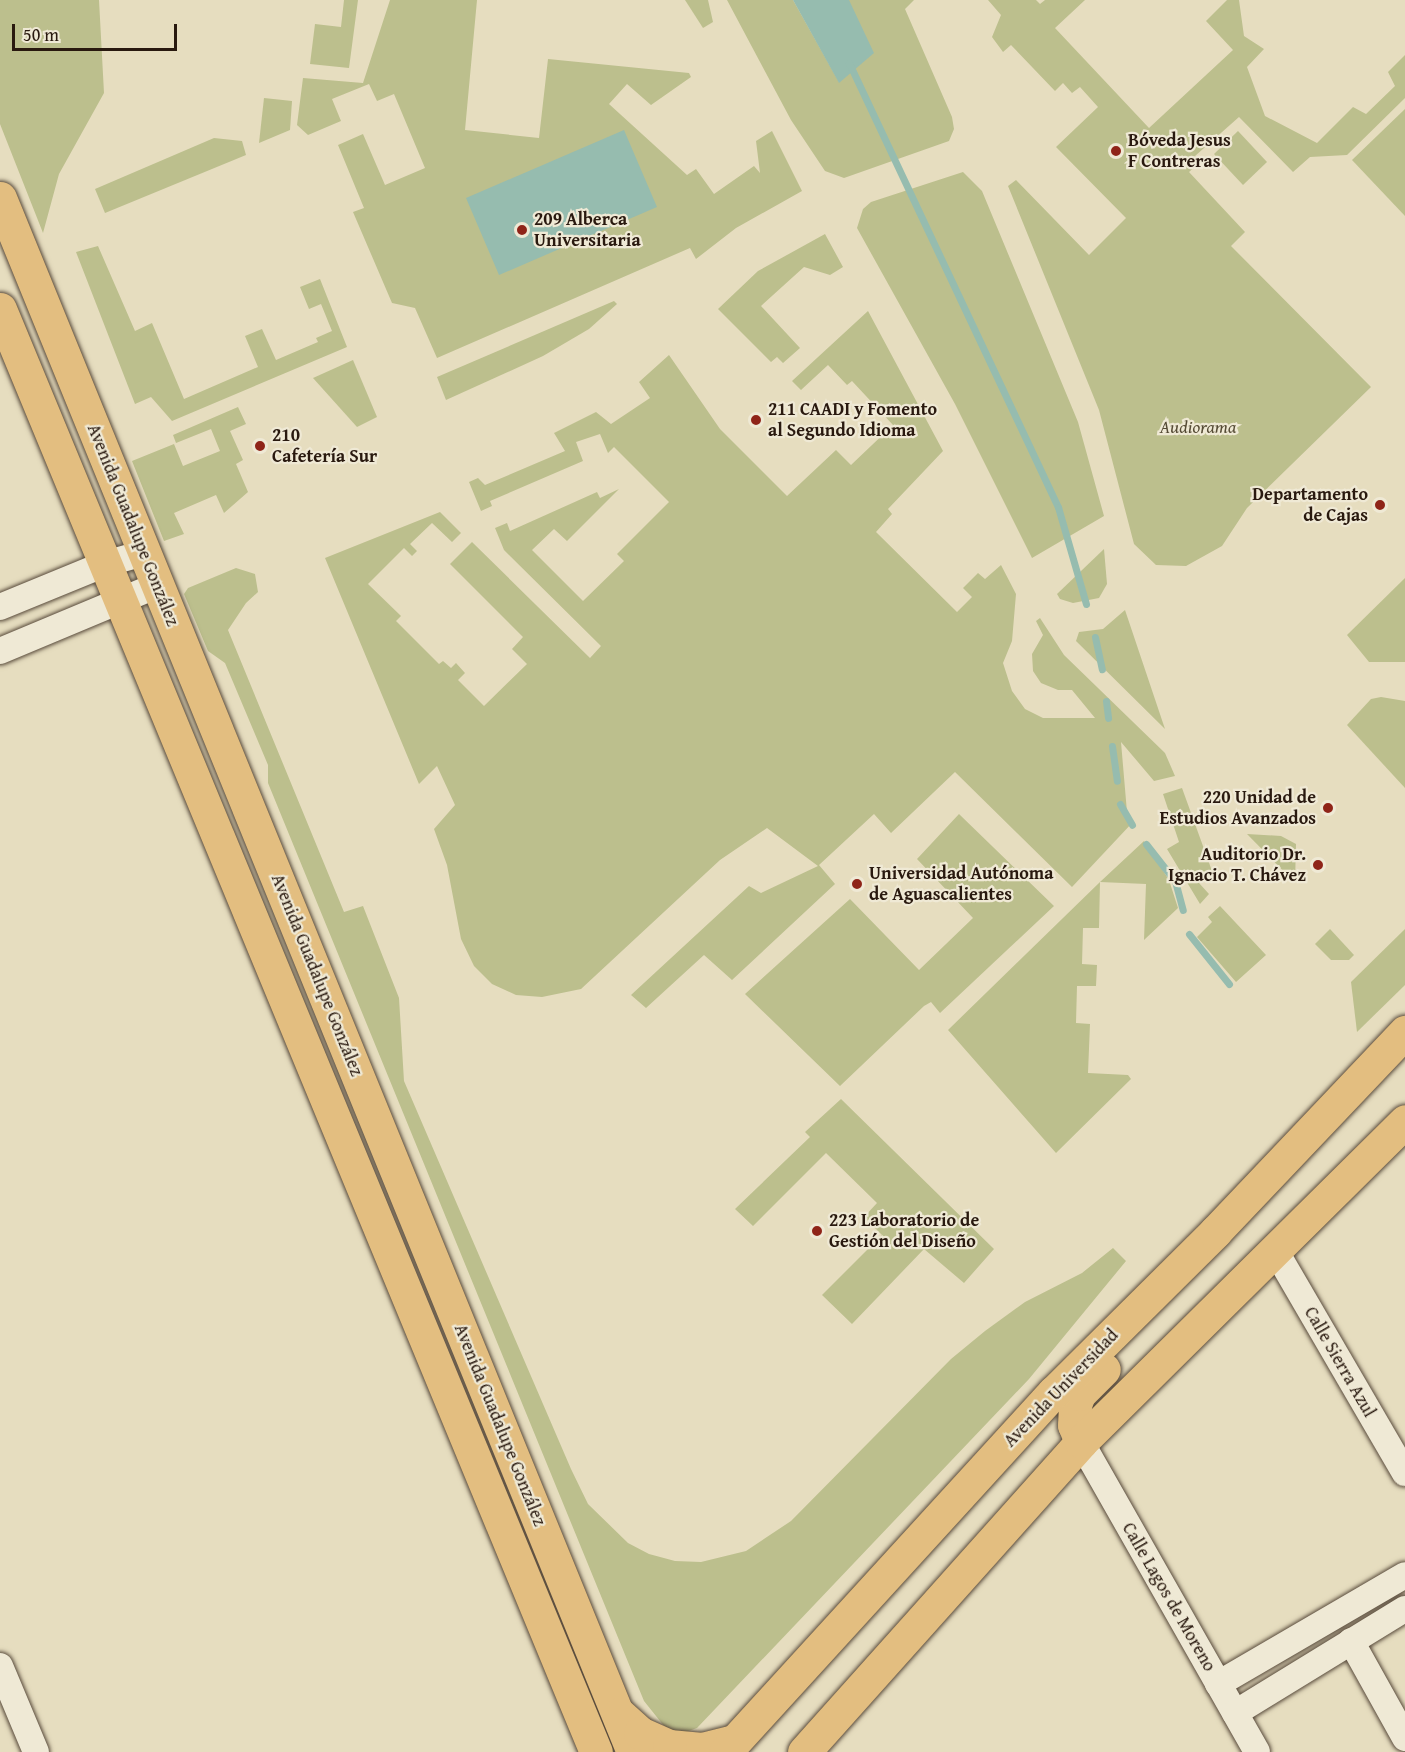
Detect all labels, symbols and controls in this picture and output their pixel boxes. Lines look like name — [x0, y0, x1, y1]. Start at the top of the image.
scale bar — [15, 12, 180, 50]
text: 50 m — [23, 21, 59, 48]
place label: Bóveda Jesus F Contreras — [1128, 130, 1231, 172]
marker: Bóveda Jesus F Contreras — [1109, 144, 1123, 158]
place label: 209 Alberca Universitaria — [534, 209, 641, 252]
marker: 209 Alberca Universitaria — [515, 223, 529, 237]
place label: 211 CAADI y Fomento al Segundo Idioma — [768, 399, 937, 442]
marker: 211 CAADI y Fomento al Segundo Idioma — [749, 413, 763, 427]
park label: Audiorama — [1160, 416, 1236, 438]
street label: Avenida Guadalupe González — [83, 421, 183, 629]
place label: 210 Cafetería Sur — [272, 425, 377, 468]
marker: 210 Cafetería Sur — [253, 439, 267, 453]
place label: Departamento de Cajas — [1252, 484, 1368, 526]
marker: Departamento de Cajas — [1373, 498, 1387, 512]
place label: 220 Unidad de Estudios Avanzados — [1160, 787, 1316, 830]
marker: 220 Unidad de Estudios Avanzados — [1321, 801, 1335, 815]
place label: Auditorio Dr. Ignacio T. Chávez — [1168, 844, 1306, 886]
marker: Auditorio Dr. Ignacio T. Chávez — [1311, 858, 1325, 872]
place label: Universidad Autónoma de Aguascalientes — [869, 863, 1054, 906]
street label: Avenida Guadalupe González — [267, 871, 367, 1079]
marker: Universidad Autónoma de Aguascalientes — [850, 877, 864, 891]
place label: 223 Laboratorio de Gestión del Diseño — [829, 1210, 979, 1252]
marker: 223 Laboratorio de Gestión del Diseño — [810, 1224, 824, 1238]
street label: Calle Sierra Azul — [1300, 1303, 1380, 1421]
street label: Avenida Guadalupe González — [450, 1321, 550, 1529]
street label: Avenida Universidad — [999, 1325, 1123, 1451]
street label: Calle Lagos de Moreno — [1118, 1519, 1220, 1675]

